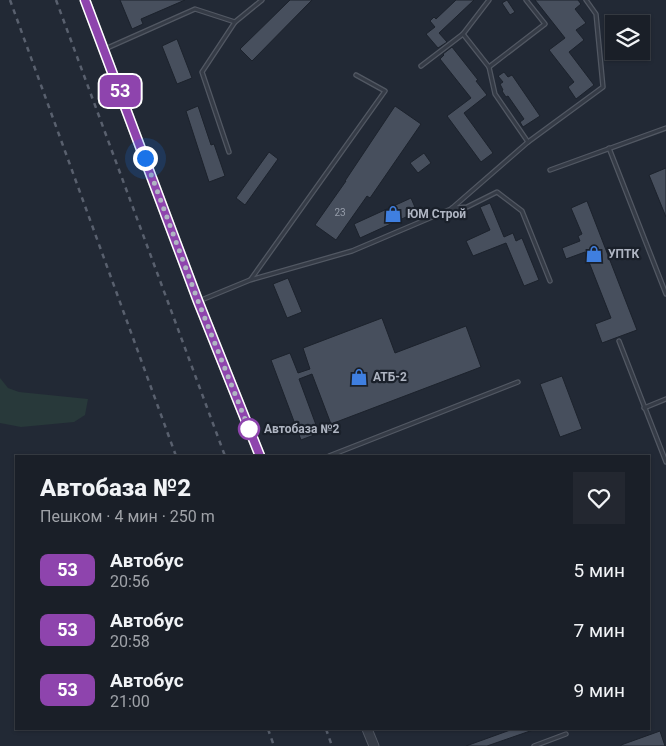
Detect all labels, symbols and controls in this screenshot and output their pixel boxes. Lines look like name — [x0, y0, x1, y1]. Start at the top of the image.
map controls — [605, 15, 650, 60]
button: layers — [605, 15, 650, 60]
line badge: 53 — [98, 75, 142, 107]
text: 53 — [110, 80, 130, 101]
your location — [133, 146, 158, 171]
shop icon: ЮМ Строй — [383, 204, 403, 224]
house number: 23 — [334, 207, 346, 218]
place label: ЮМ Строй — [407, 207, 466, 221]
shop icon: УПТК — [584, 244, 604, 264]
place label: УПТК — [608, 247, 639, 261]
shop icon: АТБ-2 — [349, 367, 369, 387]
place label: АТБ-2 — [373, 370, 407, 384]
marker: Автобаза №2 — [238, 418, 260, 440]
place label: Автобаза №2 — [264, 422, 339, 436]
button: heart — [573, 472, 625, 524]
text: Автобаза №2 — [40, 474, 191, 502]
text: Пешком · 4 мин · 250 m — [40, 507, 215, 526]
text: Автобус — [110, 549, 184, 572]
text: 53 — [57, 559, 78, 580]
text: 5 мин — [574, 559, 625, 582]
text: 20:56 — [110, 572, 150, 591]
text: Автобус — [110, 609, 184, 632]
text: 53 — [57, 619, 78, 640]
text: 7 мин — [574, 619, 625, 642]
text: 20:58 — [110, 632, 150, 651]
text: Автобус — [110, 669, 184, 692]
text: 53 — [57, 679, 78, 700]
text: 9 мин — [574, 679, 625, 702]
text: 21:00 — [110, 692, 150, 711]

